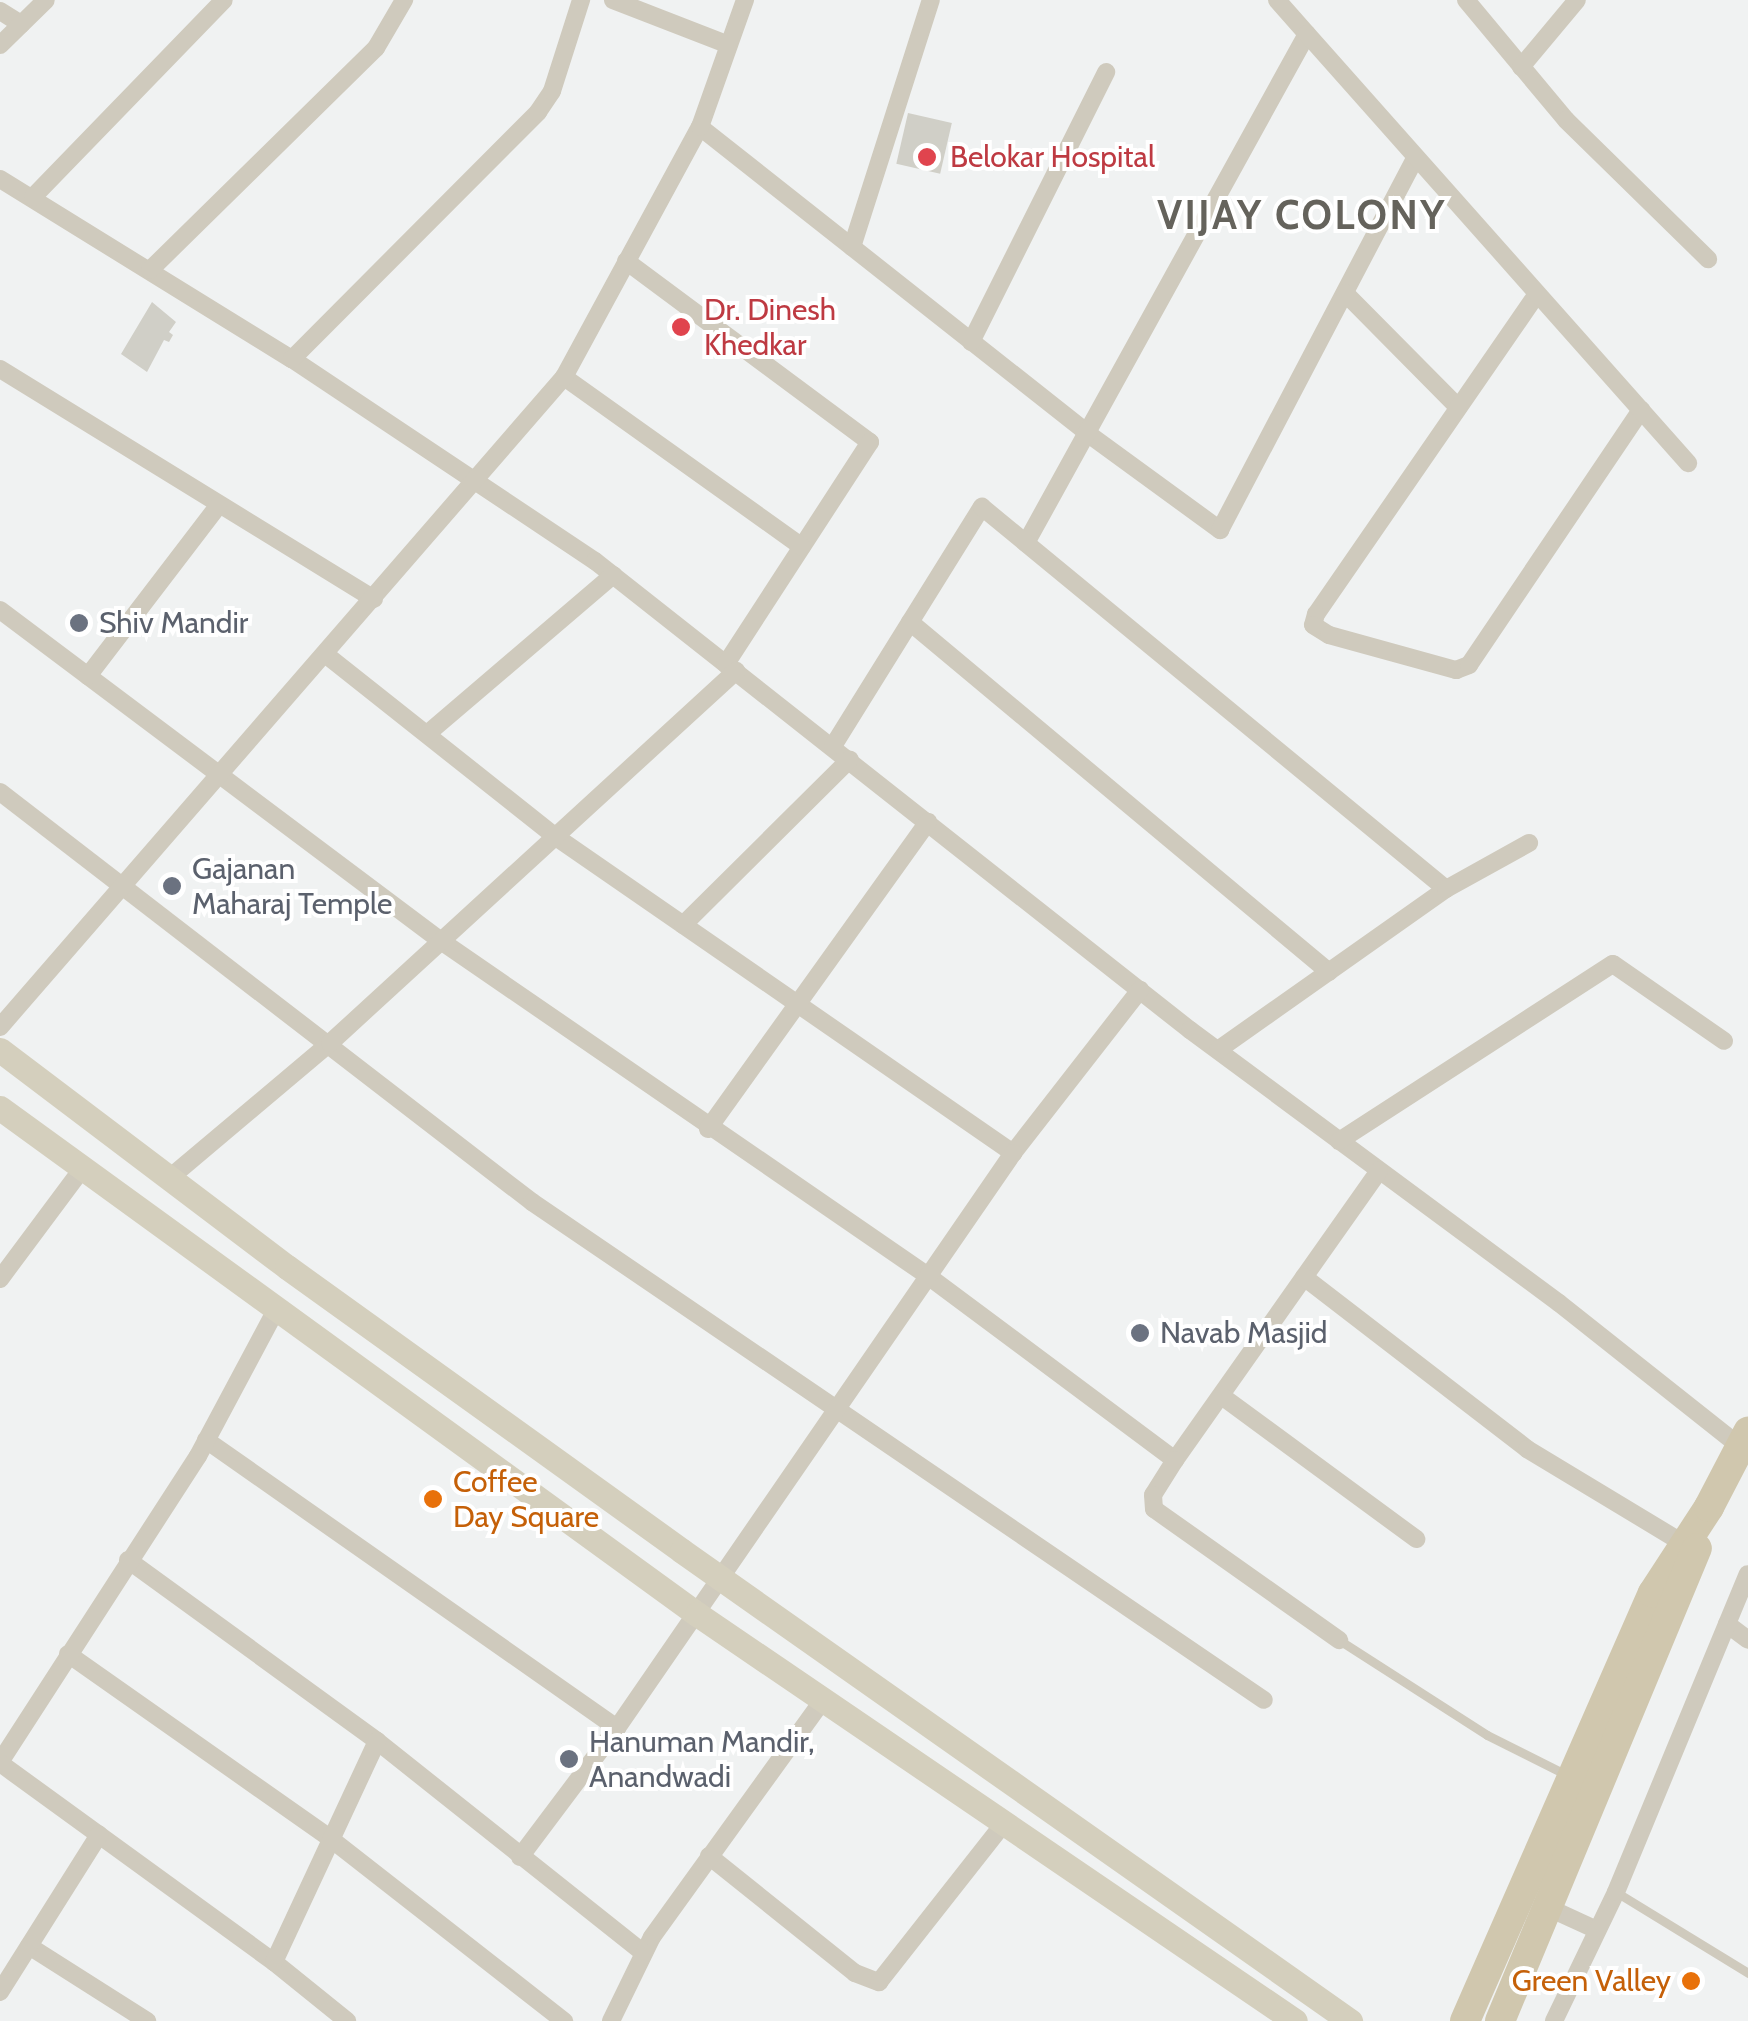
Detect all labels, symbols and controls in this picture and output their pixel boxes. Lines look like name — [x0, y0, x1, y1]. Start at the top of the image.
place label: Belokar Hospital — [950, 139, 1155, 175]
marker: Belokar Hospital — [914, 144, 940, 170]
district label: VIJAY COLONY — [1157, 191, 1447, 239]
place label: Dr. Dinesh Khedkar — [704, 292, 836, 362]
marker: Dr. Dinesh Khedkar — [668, 314, 694, 340]
place label: Shiv Mandir — [99, 605, 248, 641]
marker: Shiv Mandir — [68, 612, 90, 634]
place label: Gajanan Maharaj Temple — [192, 851, 392, 922]
marker: Gajanan Maharaj Temple — [161, 875, 183, 897]
place label: Navab Masjid — [1160, 1315, 1327, 1351]
marker: Navab Masjid — [1129, 1322, 1151, 1344]
place label: Coffee Day Square — [453, 1464, 599, 1534]
marker: Coffee Day Square — [422, 1488, 444, 1510]
place label: Hanuman Mandir, Anandwadi — [589, 1724, 814, 1794]
marker: Hanuman Mandir, Anandwadi — [558, 1748, 580, 1770]
place label: Green Valley — [1512, 1963, 1671, 1999]
marker: Green Valley — [1680, 1970, 1702, 1992]

